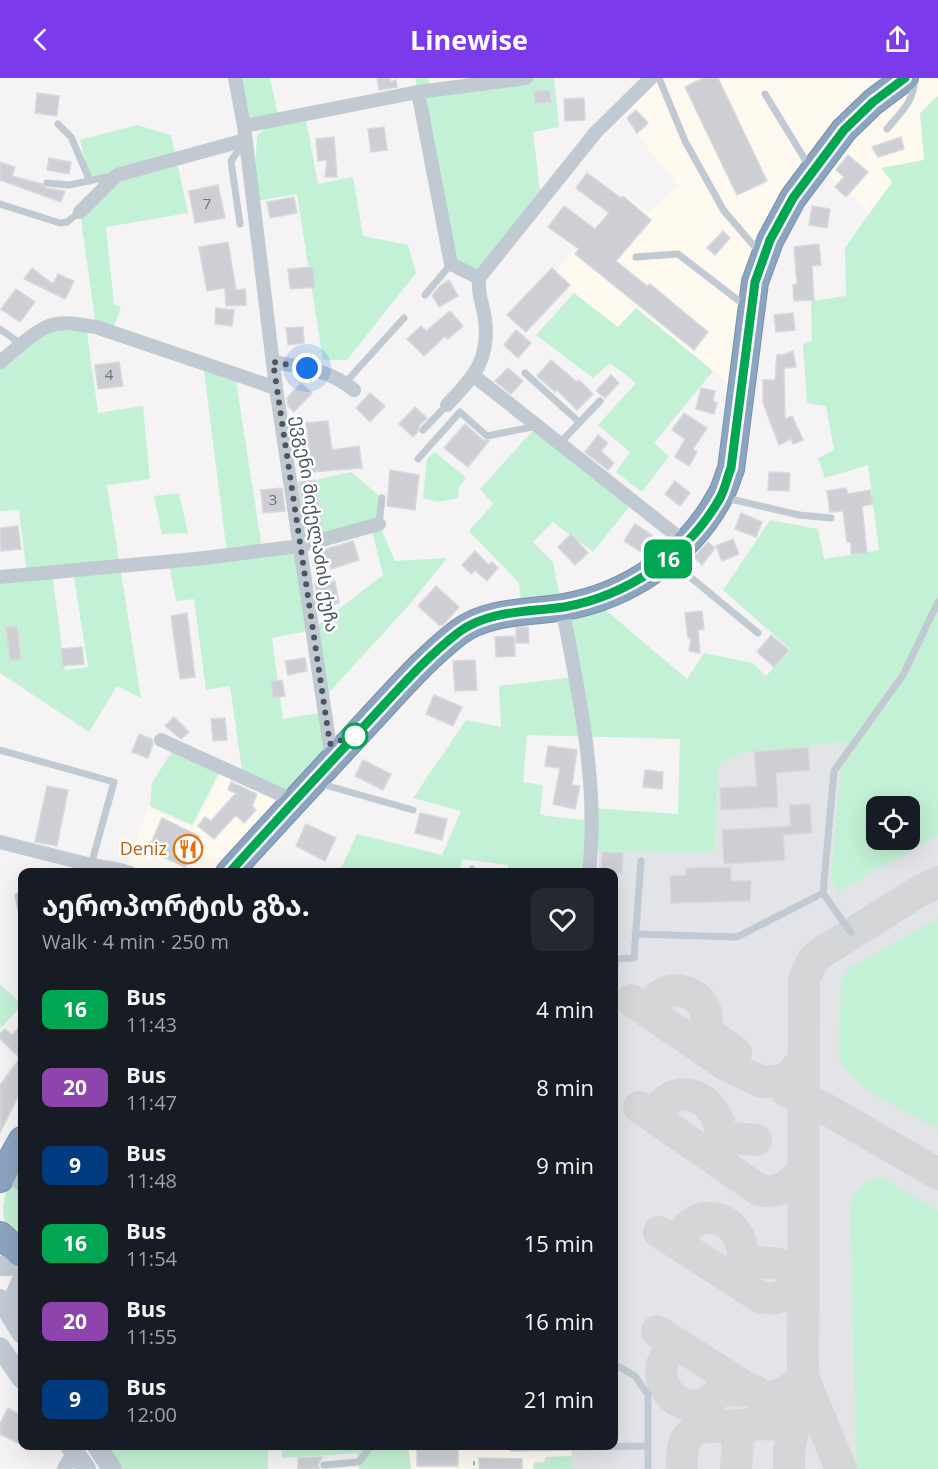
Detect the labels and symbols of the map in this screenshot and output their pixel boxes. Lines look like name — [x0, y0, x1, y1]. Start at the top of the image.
house number: 7 — [203, 193, 211, 213]
your location — [292, 353, 322, 383]
house number: 4 — [105, 364, 114, 384]
street label: ევგენი მიქელაძის ქუჩა — [287, 414, 345, 634]
house number: 3 — [269, 489, 277, 509]
line badge: 16 — [641, 540, 695, 578]
unlabelled marker — [342, 723, 368, 749]
restaurant icon: Deniz — [172, 833, 204, 865]
place label: Deniz — [120, 836, 167, 860]

